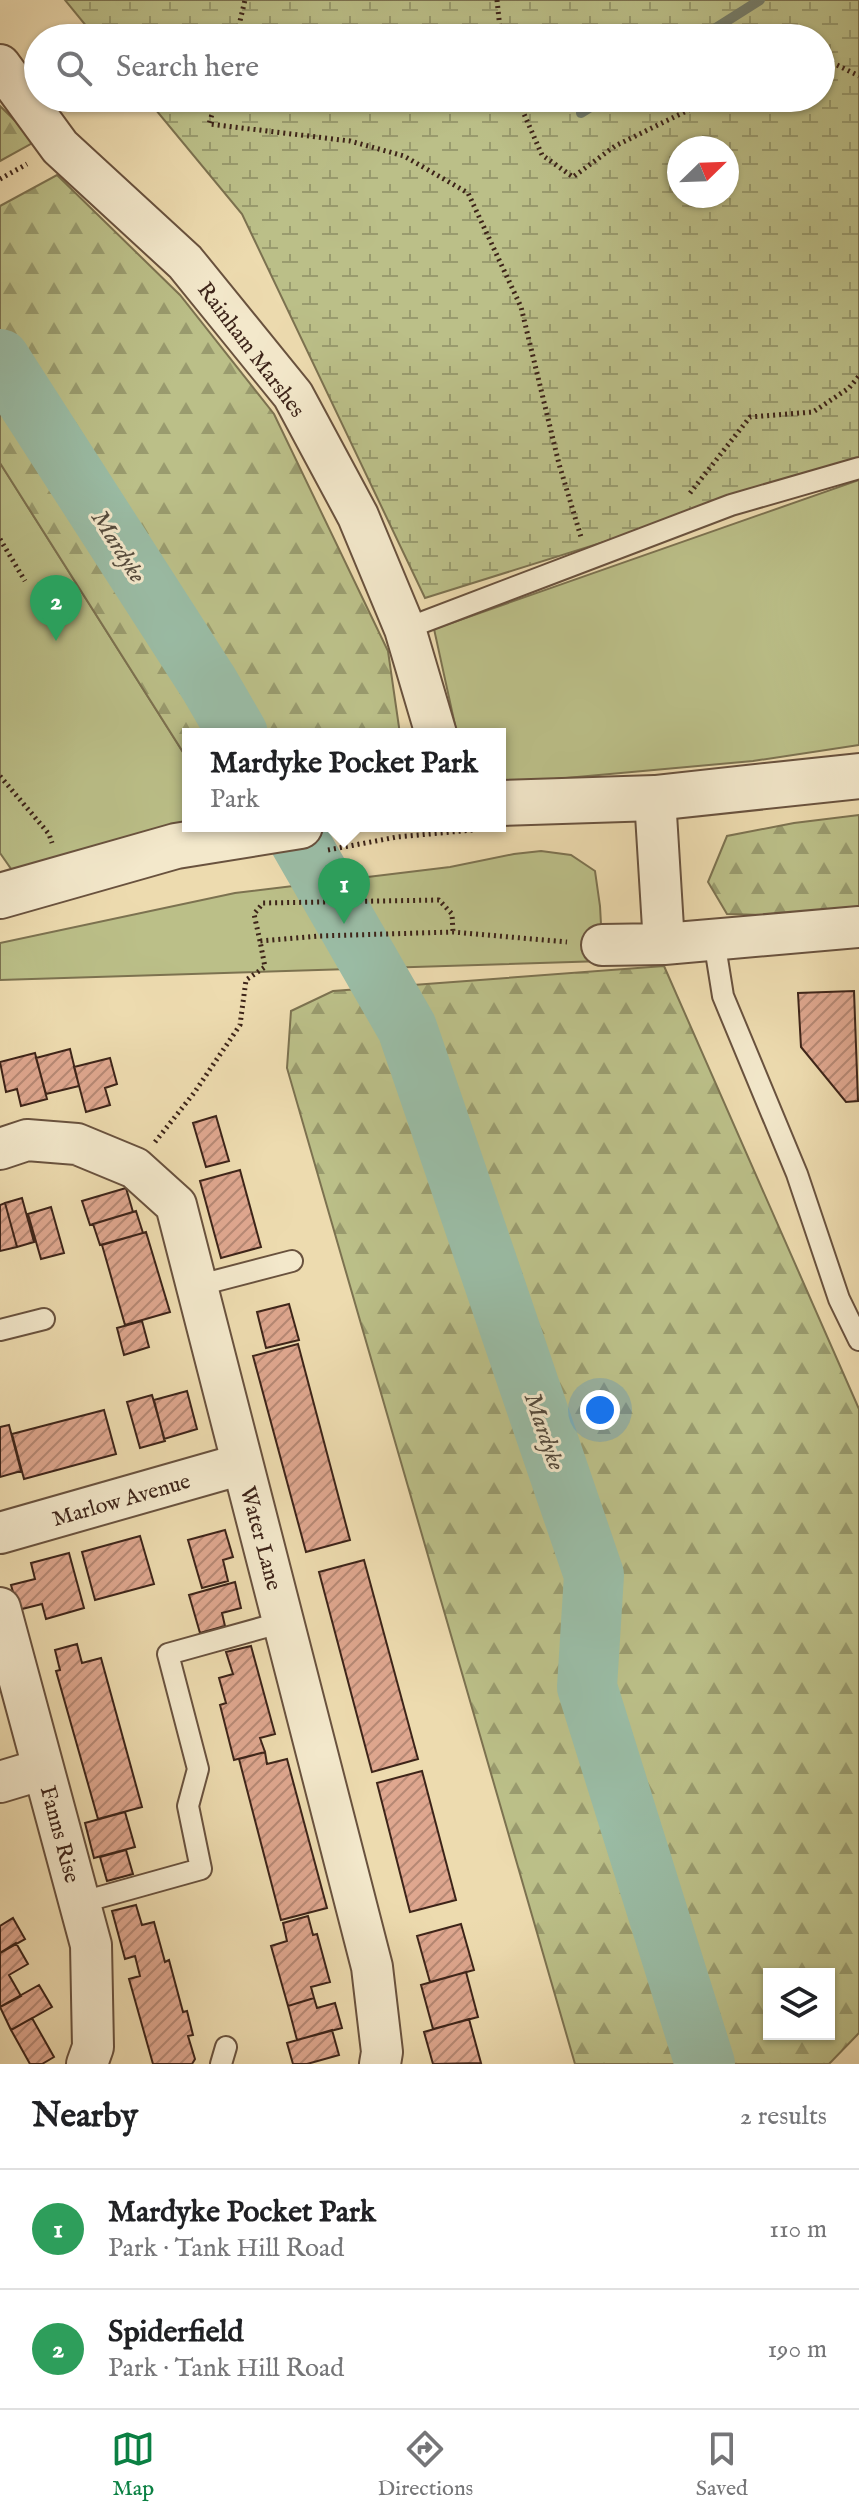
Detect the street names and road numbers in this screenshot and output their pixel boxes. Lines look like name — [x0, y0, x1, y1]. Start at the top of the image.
street label: Rainham Marshes — [190, 277, 310, 423]
street label: Marlow Avenue — [49, 1468, 194, 1534]
street label: Water Lane — [233, 1483, 287, 1594]
street label: Fanns Rise — [33, 1783, 85, 1886]

